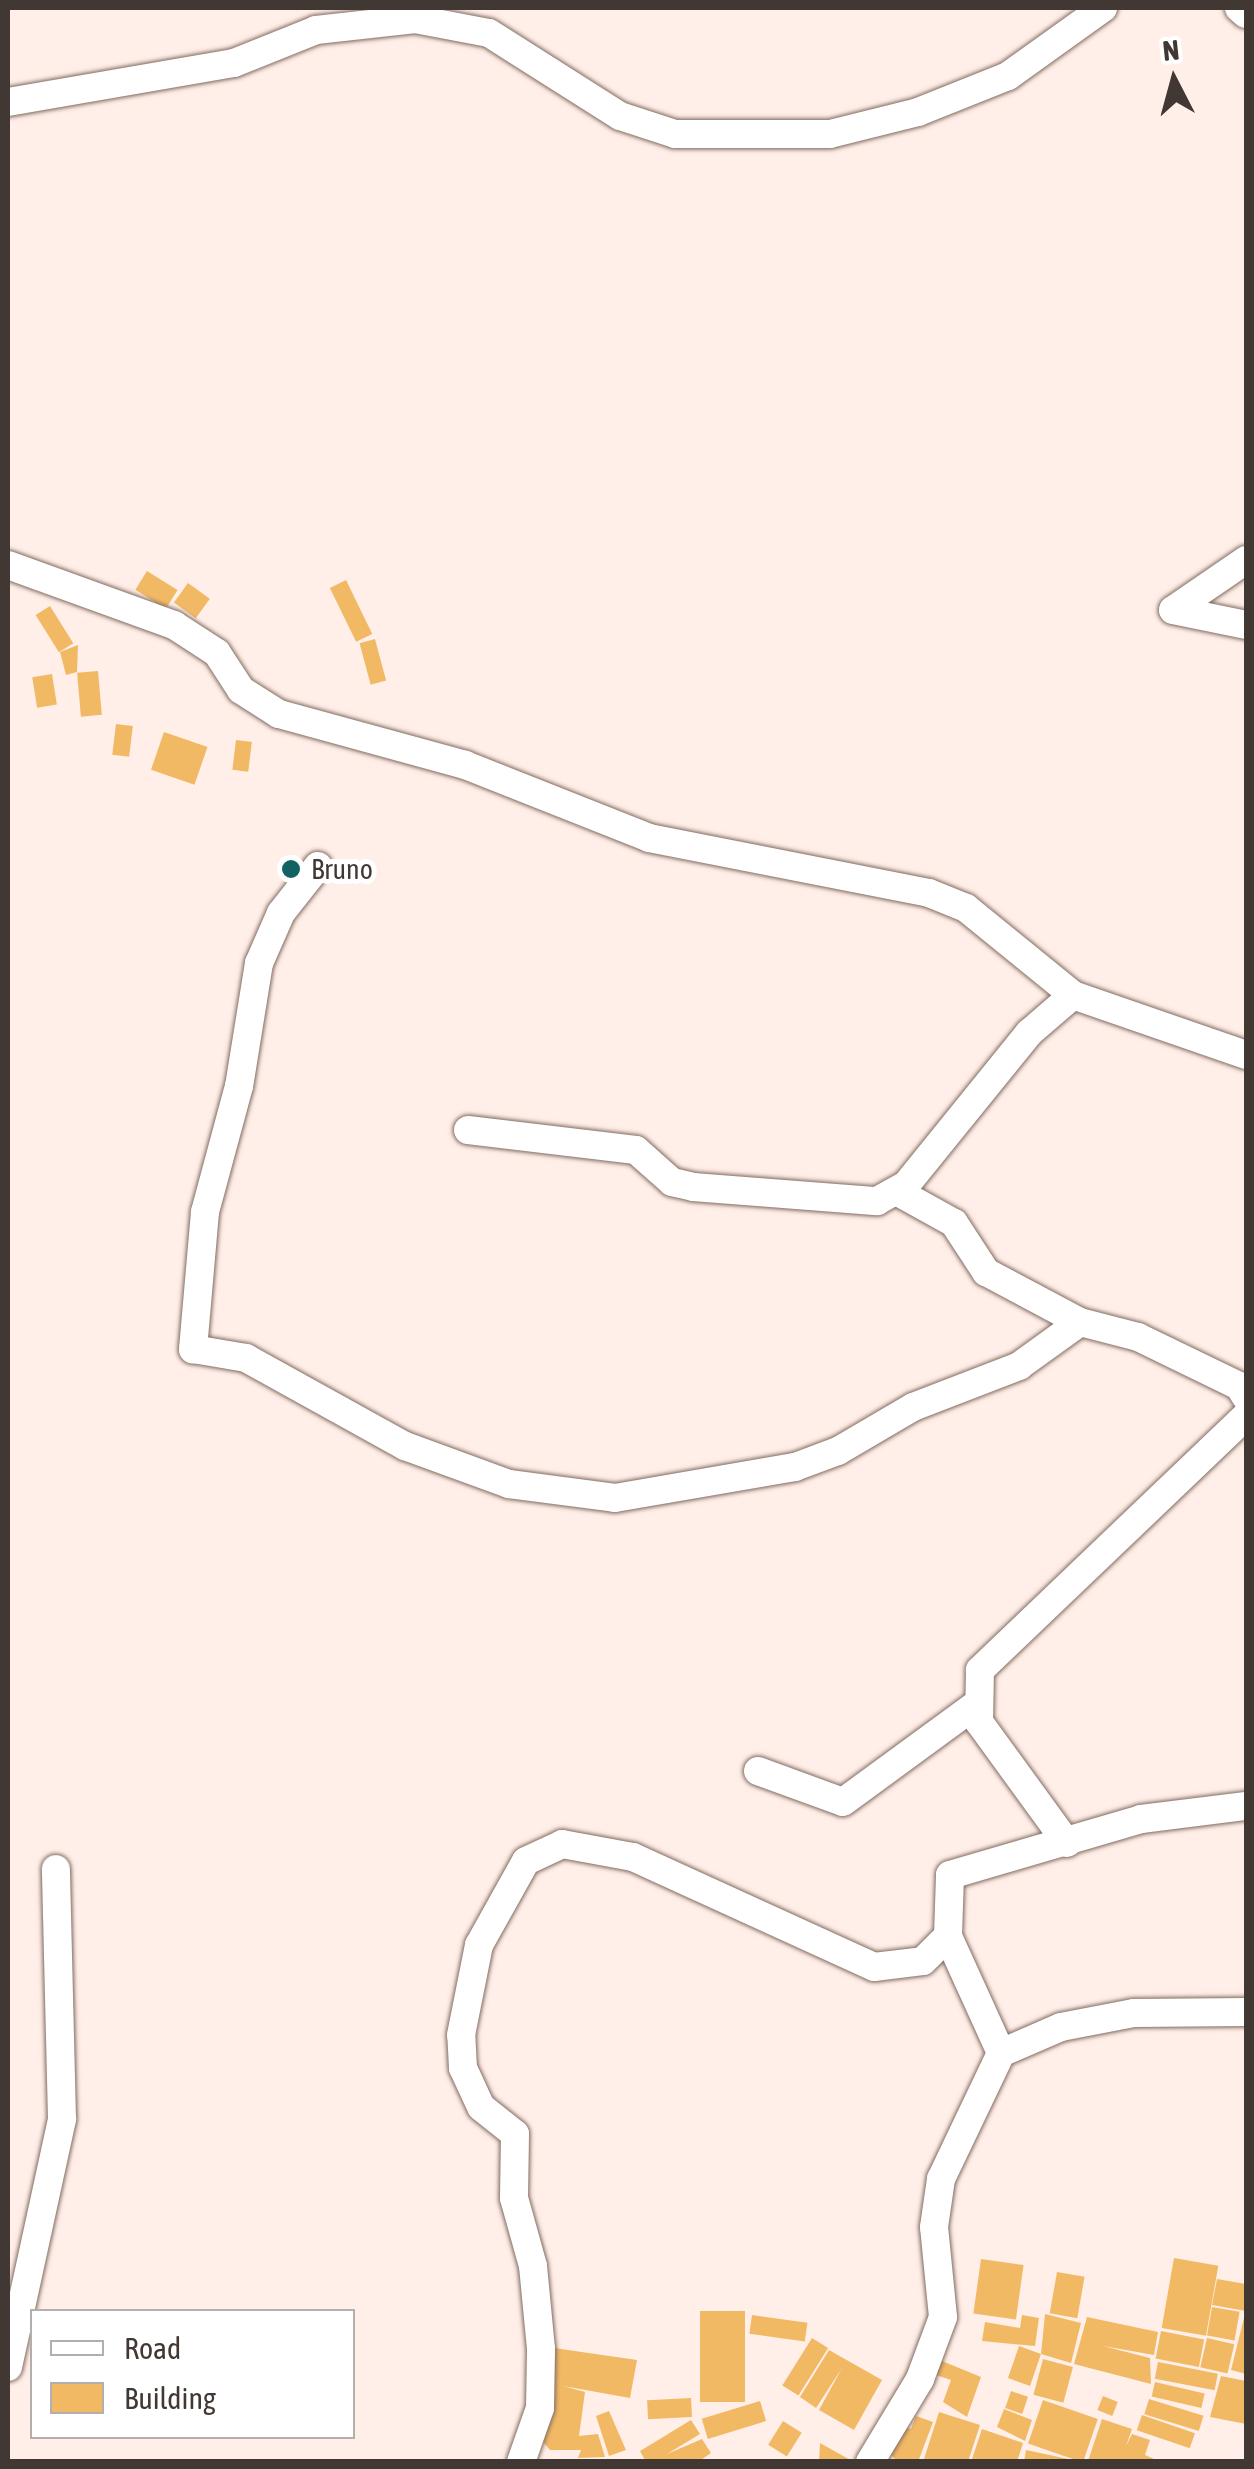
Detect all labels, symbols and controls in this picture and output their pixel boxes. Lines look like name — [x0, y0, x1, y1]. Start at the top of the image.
north arrow — [1124, 30, 1224, 130]
text: N — [1161, 33, 1181, 67]
place label: Bruno — [311, 852, 373, 886]
marker: Bruno — [280, 858, 302, 880]
legend — [30, 2309, 355, 2439]
text: Road — [124, 2331, 181, 2365]
text: Building — [124, 2381, 216, 2415]

